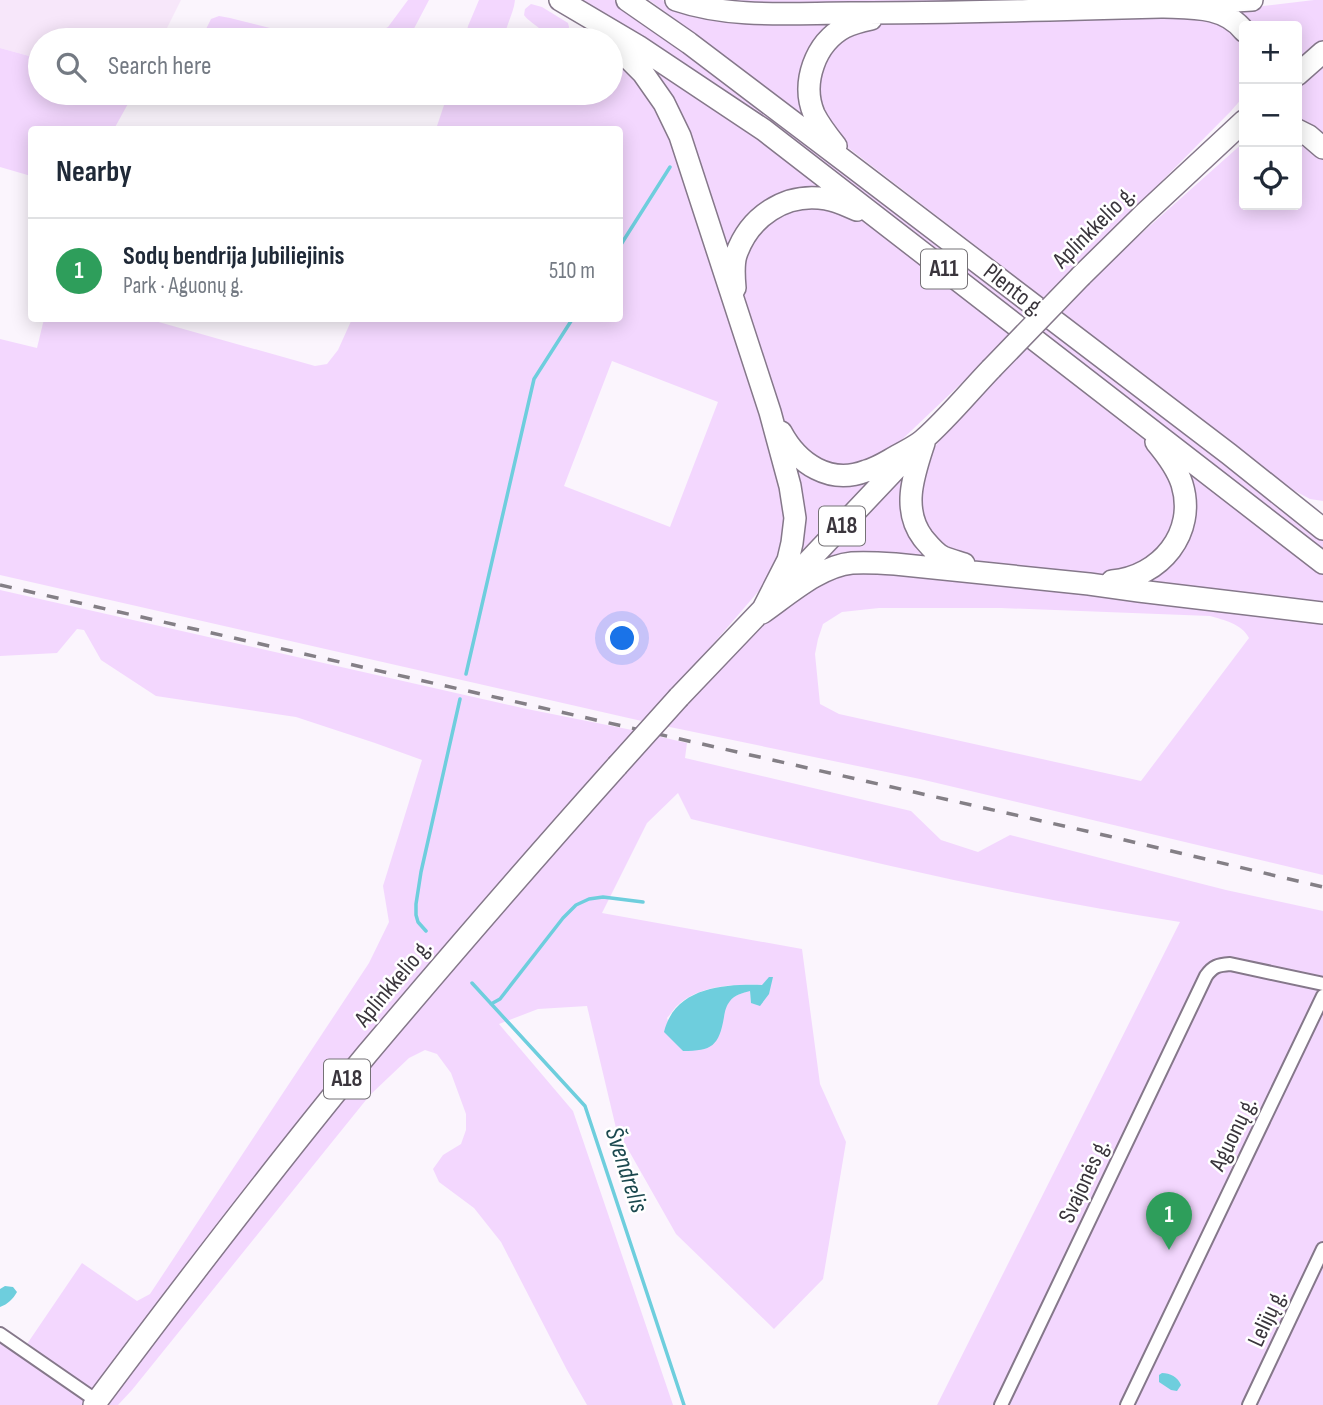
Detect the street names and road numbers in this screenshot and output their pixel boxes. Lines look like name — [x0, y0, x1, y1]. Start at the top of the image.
street label: Aplinkkelio g. — [1046, 180, 1141, 275]
road number: A11 — [921, 250, 967, 288]
street label: Plento g. — [978, 257, 1050, 323]
road number: A18 — [819, 506, 865, 546]
street label: Aplinkkelio g. — [347, 933, 438, 1033]
road number: A18 — [324, 1060, 370, 1098]
street label: Aguonų g. — [1202, 1092, 1263, 1176]
street label: Svajonės g. — [1052, 1135, 1116, 1227]
street label: Lelijų g. — [1241, 1285, 1293, 1351]

